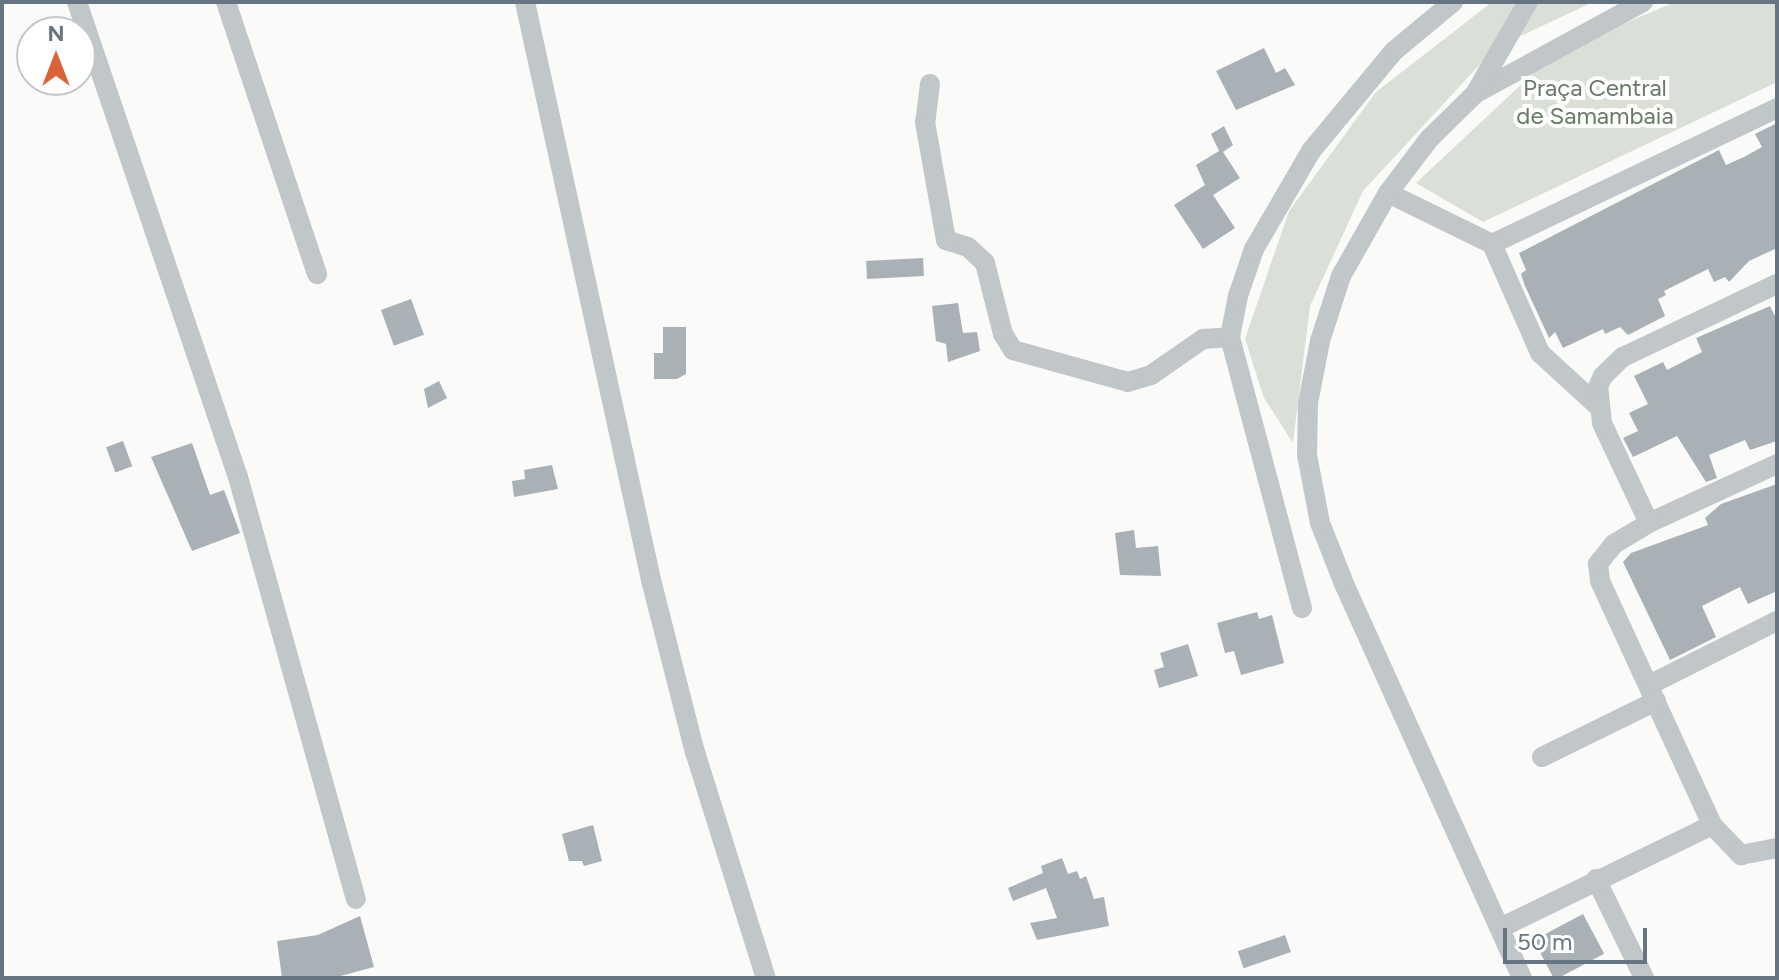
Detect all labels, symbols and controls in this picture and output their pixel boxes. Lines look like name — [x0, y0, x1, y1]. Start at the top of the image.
north arrow — [16, 16, 96, 96]
text: N — [47, 20, 65, 47]
park label: Praça Central de Samambaia — [1516, 74, 1674, 130]
scale bar — [1507, 912, 1651, 962]
text: 50 m — [1517, 927, 1573, 956]

